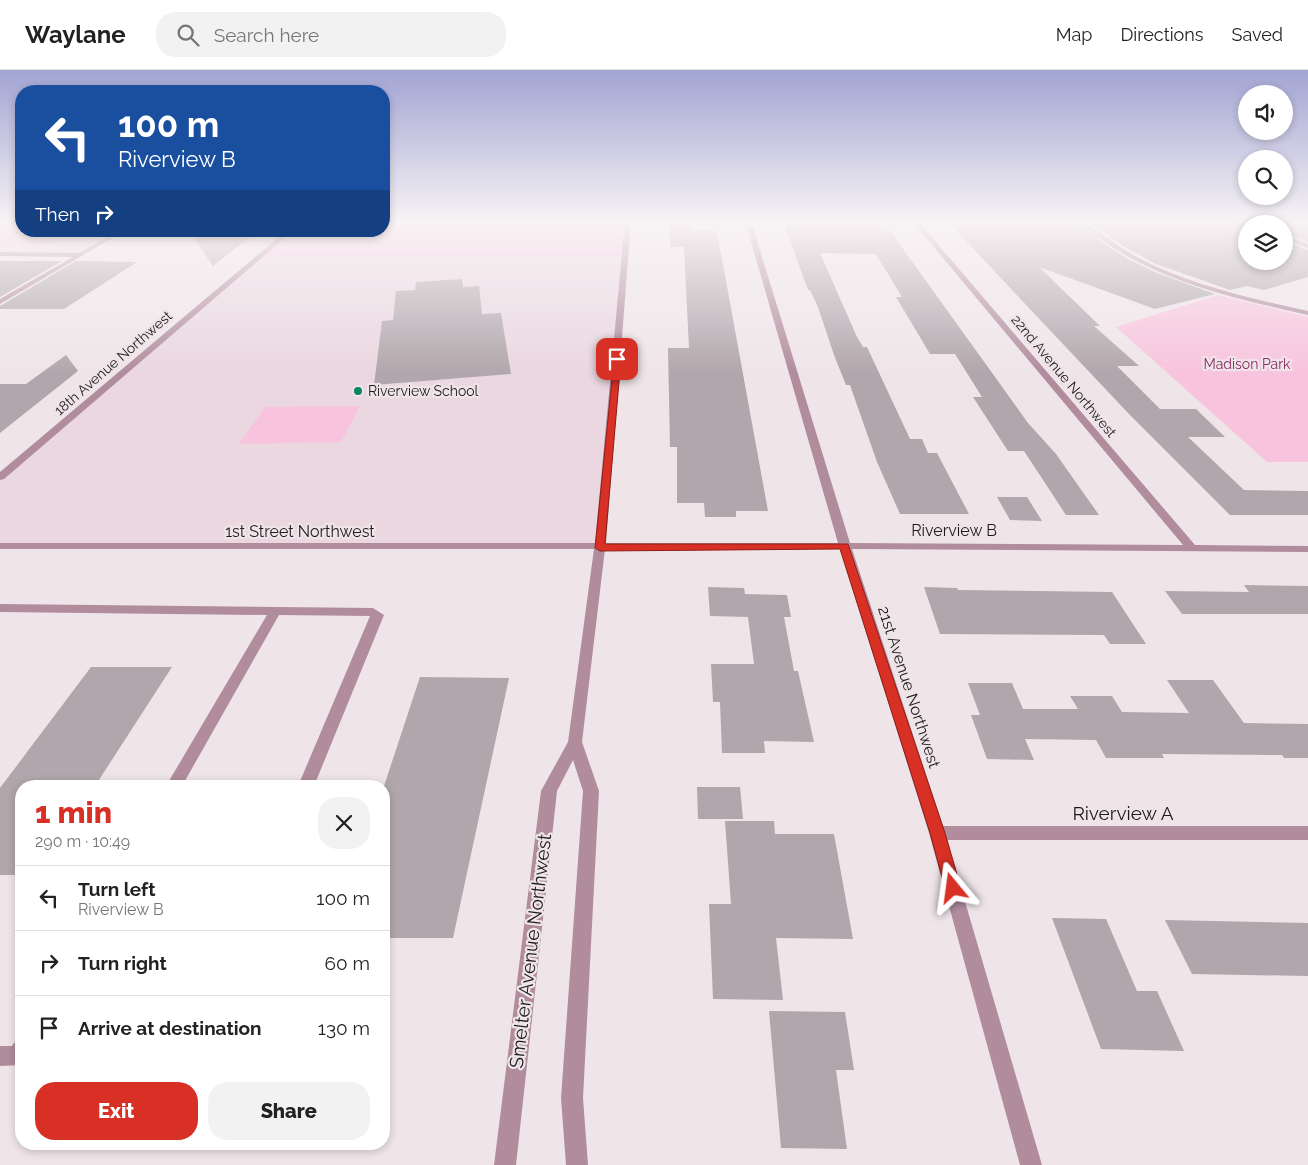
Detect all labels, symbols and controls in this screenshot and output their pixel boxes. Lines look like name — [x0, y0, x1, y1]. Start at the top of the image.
search box — [156, 12, 506, 57]
text: Waylane — [25, 20, 126, 49]
icon: search — [174, 21, 202, 49]
text: Search here — [214, 24, 319, 46]
text: Map — [1056, 24, 1092, 45]
text: Directions — [1120, 24, 1204, 45]
text: Saved — [1232, 24, 1283, 45]
map controls — [1238, 85, 1293, 270]
button: sound — [1238, 85, 1293, 140]
text: 100 m — [118, 104, 219, 145]
icon: left — [35, 105, 100, 170]
text: Riverview B — [118, 146, 236, 172]
button: search — [1238, 150, 1293, 205]
icon: right — [90, 200, 118, 228]
text: Then — [35, 203, 80, 225]
button: layers — [1238, 215, 1293, 270]
street label: 18th Avenue Northwest — [51, 307, 175, 418]
street label: 22nd Avenue Northwest — [1008, 312, 1120, 441]
pin — [596, 338, 638, 380]
icon: arrive — [603, 345, 631, 373]
park label: Madison Park — [1203, 356, 1291, 372]
place label: Riverview School — [368, 383, 479, 399]
marker: Riverview School — [352, 385, 364, 397]
street label: Riverview B — [911, 521, 997, 540]
street label: 1st Street Northwest — [225, 522, 375, 541]
street label: 21st Avenue Northwest — [874, 604, 944, 771]
text: 1 min — [35, 795, 112, 830]
button: close — [318, 797, 370, 849]
street label: Riverview A — [1072, 802, 1174, 824]
text: 290 m · 10:49 — [35, 832, 130, 851]
street label: Smelter Avenue Northwest — [505, 832, 555, 1070]
position arrow — [926, 861, 978, 913]
text: Turn left — [78, 878, 155, 900]
icon: left — [35, 884, 63, 912]
text: 100 m — [316, 887, 370, 909]
text: Riverview B — [78, 900, 164, 919]
icon: right — [35, 949, 63, 977]
text: Turn right — [78, 952, 167, 974]
text: 60 m — [325, 952, 370, 974]
icon: arrive — [35, 1014, 63, 1042]
text: Arrive at destination — [78, 1017, 262, 1039]
text: 130 m — [318, 1017, 370, 1039]
button: Exit — [35, 1082, 198, 1140]
button: Share — [208, 1082, 370, 1140]

